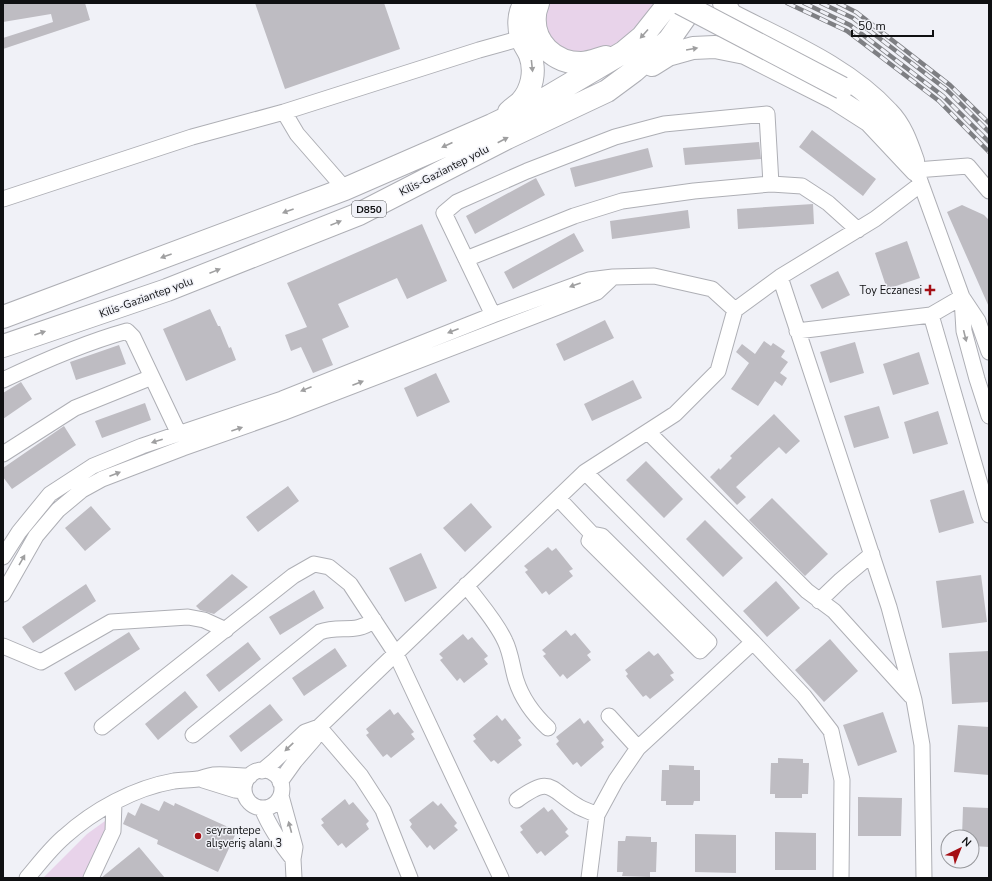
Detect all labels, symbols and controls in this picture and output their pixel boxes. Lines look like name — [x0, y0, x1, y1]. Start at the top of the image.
scale bar — [852, 12, 933, 38]
text: 50 m — [858, 18, 886, 34]
one-way arrow — [640, 28, 649, 39]
one-way arrow — [686, 46, 698, 52]
one-way arrow — [529, 60, 535, 73]
one-way arrow — [497, 137, 508, 144]
street label: Kilis-Gaziantep yolu — [397, 141, 492, 200]
one-way arrow — [441, 142, 452, 148]
road number: D850 — [352, 201, 386, 217]
one-way arrow — [281, 208, 293, 214]
one-way arrow — [331, 220, 343, 226]
one-way arrow — [160, 254, 172, 260]
one-way arrow — [210, 268, 222, 274]
street label: Kilis-Gaziantep yolu — [97, 274, 195, 321]
one-way arrow — [569, 283, 581, 289]
place label: Toy Eczanesi — [859, 283, 922, 298]
marker: Toy Eczanesi — [925, 285, 935, 295]
one-way arrow — [447, 328, 459, 334]
one-way arrow — [34, 330, 46, 336]
one-way arrow — [962, 330, 968, 342]
one-way arrow — [353, 379, 365, 385]
one-way arrow — [301, 386, 312, 392]
one-way arrow — [231, 425, 243, 431]
one-way arrow — [151, 438, 163, 444]
one-way arrow — [109, 471, 120, 477]
one-way arrow — [19, 555, 26, 566]
one-way arrow — [284, 742, 294, 752]
one-way arrow — [286, 821, 292, 834]
place label: seyrantepe alışveriş alanı 3 — [206, 823, 282, 851]
north arrow — [940, 829, 980, 869]
marker: seyrantepe alışveriş alanı 3 — [193, 831, 203, 841]
text: N — [958, 834, 975, 850]

